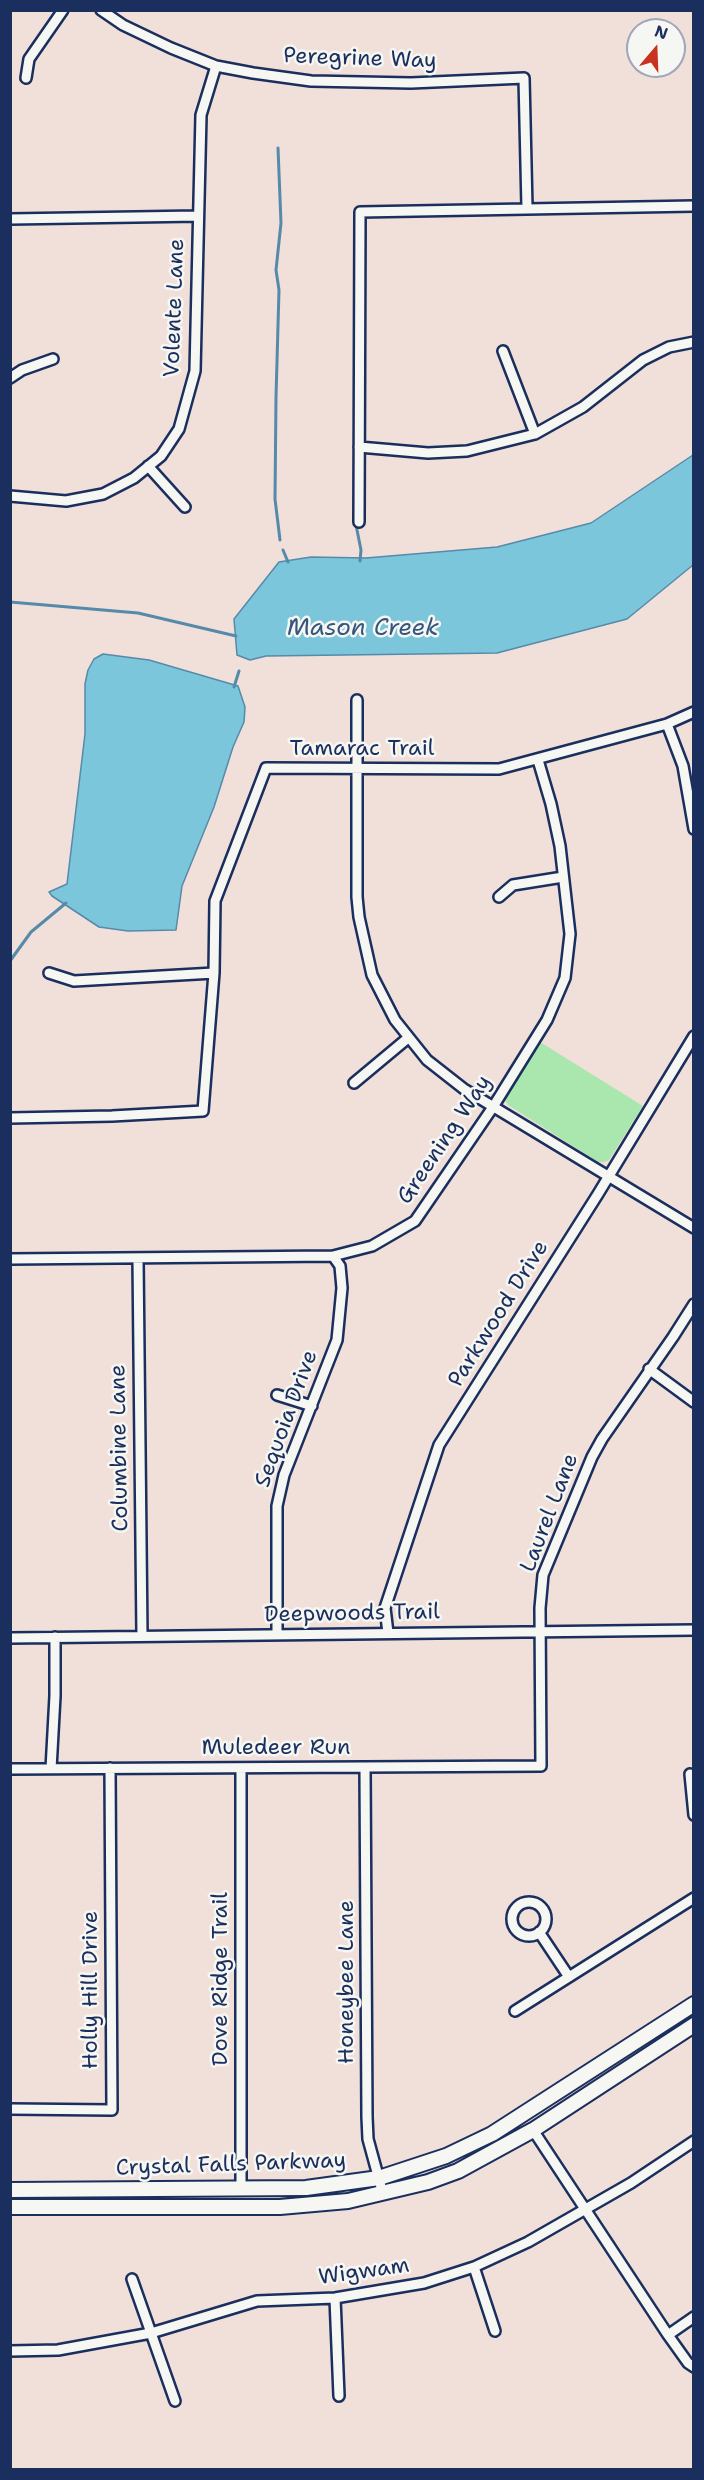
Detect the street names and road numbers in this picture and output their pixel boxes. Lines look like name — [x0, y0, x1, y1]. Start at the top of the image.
street label: Peregrine Way — [283, 43, 437, 75]
street label: Volente Lane — [159, 238, 191, 378]
street label: Tamarac Trail — [290, 736, 434, 762]
street label: Greening Way — [392, 1070, 498, 1210]
street label: Parkwood Drive — [443, 1236, 555, 1392]
street label: Sequoia Drive — [250, 1347, 324, 1491]
street label: Columbine Lane — [105, 1364, 135, 1532]
street label: Laurel Lane — [515, 1450, 585, 1576]
street label: Deepwoods Trail — [264, 1599, 440, 1629]
street label: Muledeer Run — [201, 1735, 351, 1761]
street label: Dove Ridge Trail — [208, 1892, 234, 2066]
street label: Honeybee Lane — [334, 1900, 360, 2064]
street label: Holly Hill Drive — [78, 1911, 104, 2069]
street label: Crystal Falls Parkway — [115, 2148, 347, 2182]
street label: Wigwam — [317, 2253, 411, 2291]

